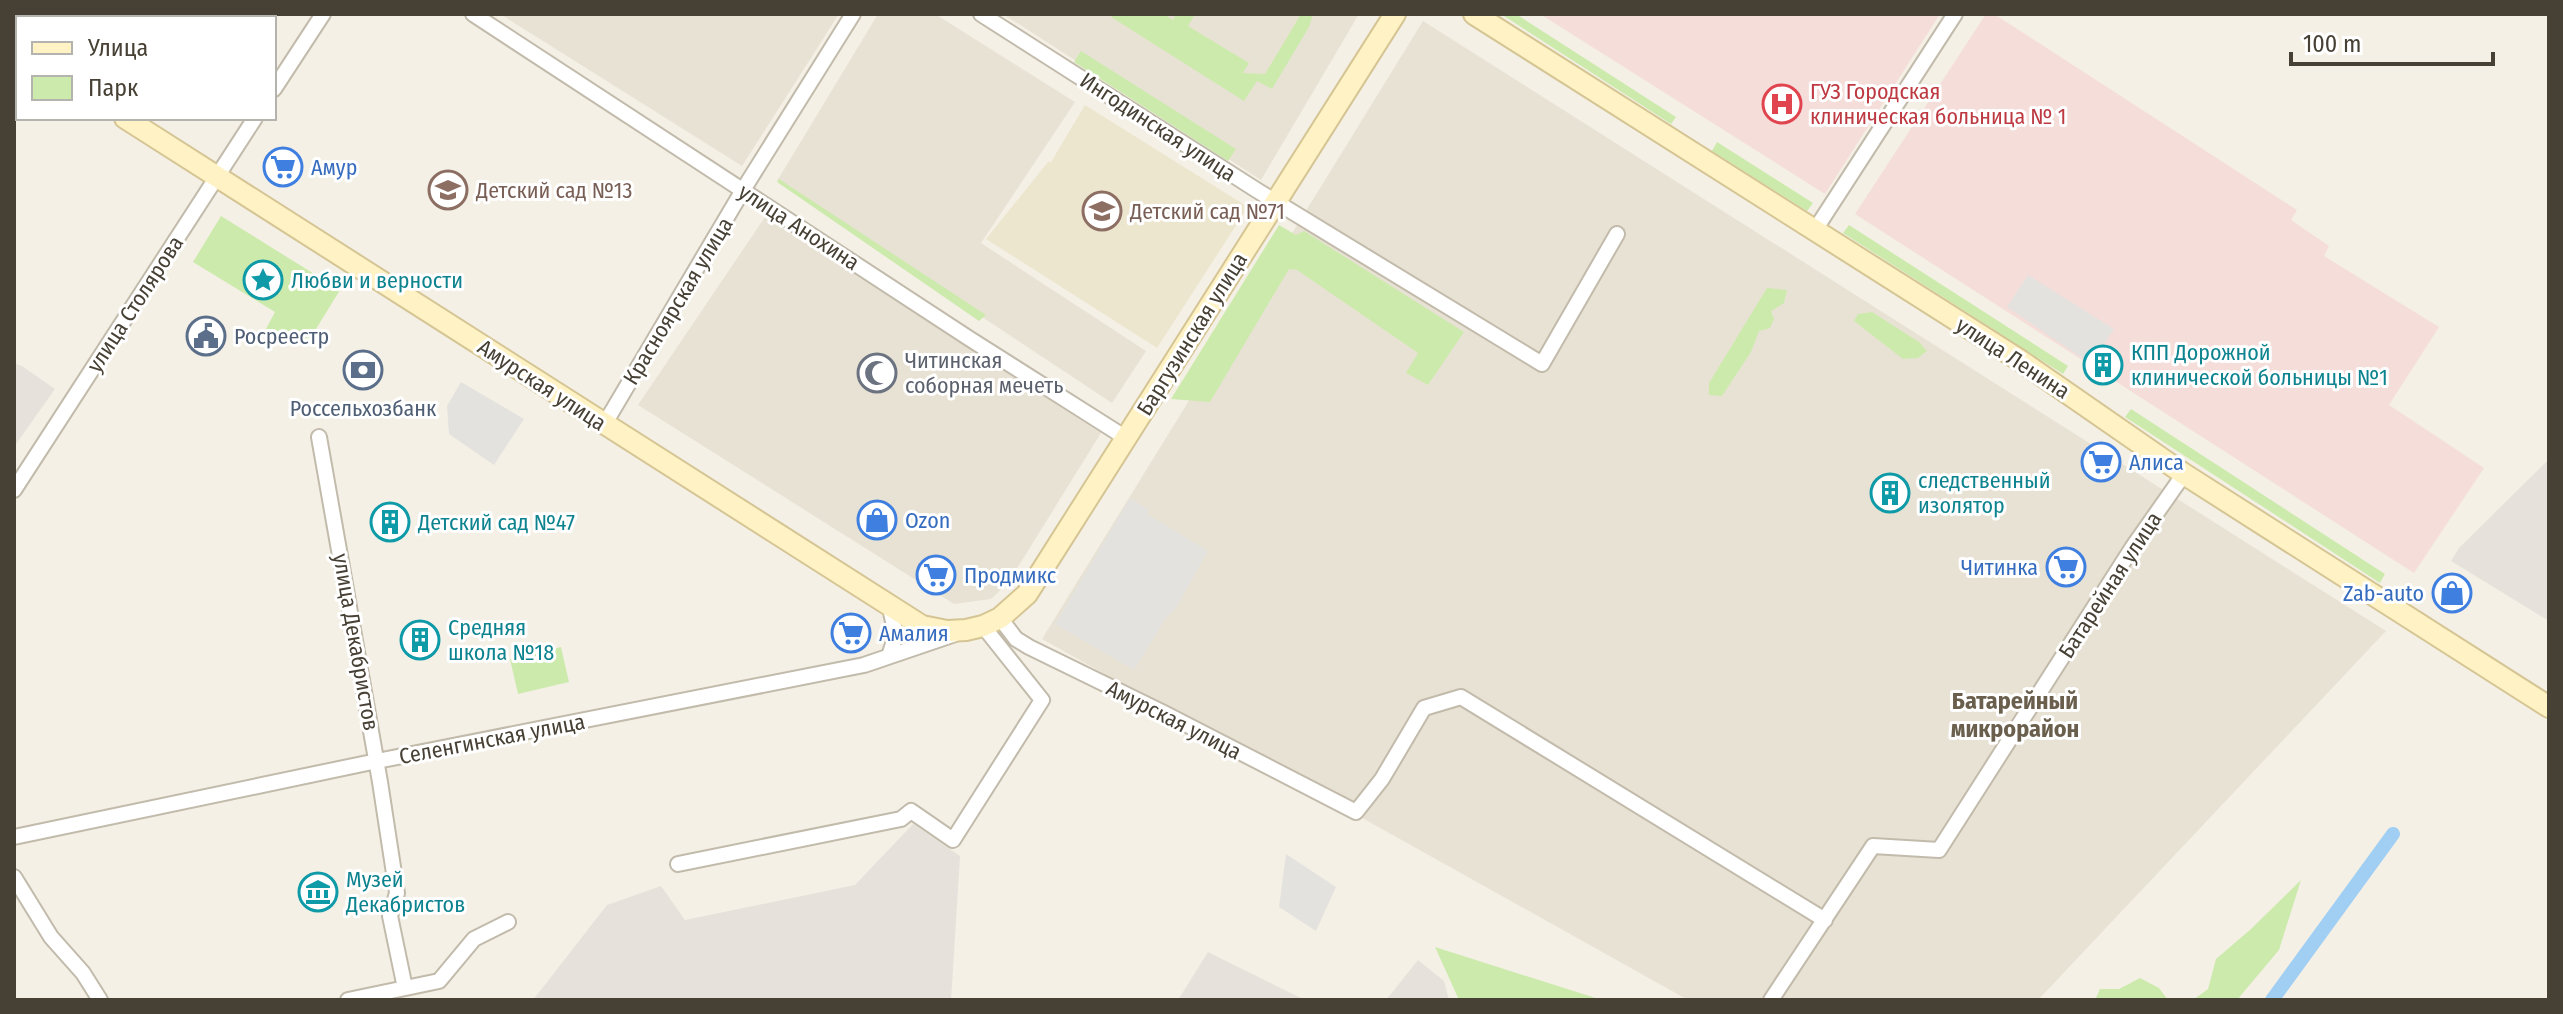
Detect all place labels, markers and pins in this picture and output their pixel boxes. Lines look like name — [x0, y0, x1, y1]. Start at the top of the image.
place label: ГУЗ Городская клиническая больница № 1 — [1810, 78, 2066, 130]
hospital icon: ГУЗ Городская клиническая больница № 1 — [1761, 83, 1803, 125]
supermarket icon: Амур — [262, 146, 304, 188]
place label: Амур — [311, 154, 357, 181]
school or university icon: Детский сад №13 — [427, 169, 469, 211]
place label: Детский сад №13 — [475, 177, 632, 204]
school or university icon: Детский сад №71 — [1081, 190, 1123, 232]
place label: Детский сад №71 — [1129, 198, 1285, 225]
place icon: Любви и верности — [242, 259, 284, 301]
place label: Любви и верности — [291, 267, 463, 294]
public building icon: Росреестр — [185, 315, 227, 357]
place label: Росреестр — [234, 323, 329, 350]
place label: КПП Дорожной клинической больницы №1 — [2131, 339, 2388, 391]
building icon: КПП Дорожной клинической больницы №1 — [2082, 344, 2124, 386]
place label: Читинская соборная мечеть — [905, 347, 1063, 399]
bank icon: Россельхозбанк — [342, 349, 384, 391]
mosque icon: Читинская соборная мечеть — [856, 352, 898, 394]
place label: Россельхозбанк — [290, 395, 437, 422]
supermarket icon: Алиса — [2080, 441, 2122, 483]
place label: Алиса — [2129, 449, 2184, 476]
place label: следственный изолятор — [1918, 467, 2051, 519]
building icon: следственный изолятор — [1869, 472, 1911, 514]
shop icon: Ozon — [856, 499, 898, 541]
building icon: Детский сад №47 — [369, 501, 411, 543]
place label: Ozon — [905, 507, 950, 534]
place label: Детский сад №47 — [417, 509, 575, 536]
supermarket icon: Читинка — [2045, 546, 2087, 588]
supermarket icon: Продмикс — [915, 554, 957, 596]
place label: Читинка — [1961, 554, 2038, 581]
place label: Продмикс — [964, 562, 1057, 589]
shop icon: Zab-auto — [2431, 572, 2473, 614]
place label: Zab-auto — [2343, 580, 2424, 607]
supermarket icon: Амалия — [830, 612, 872, 654]
place label: Средняя школа №18 — [448, 614, 554, 666]
building icon: Средняя школа №18 — [399, 619, 441, 661]
place label: Амалия — [879, 620, 949, 647]
place label: Музей Декабристов — [345, 866, 465, 918]
museum icon: Музей Декабристов — [297, 871, 339, 913]

